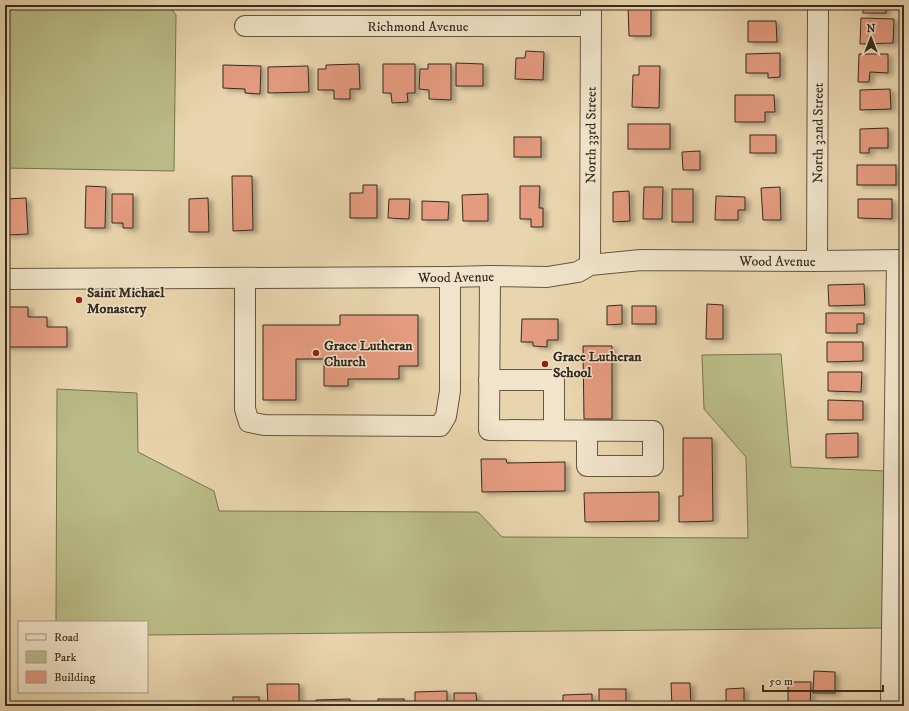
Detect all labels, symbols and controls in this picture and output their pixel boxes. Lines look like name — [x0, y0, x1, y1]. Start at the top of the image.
street label: Richmond Avenue — [367, 18, 469, 36]
north arrow — [851, 18, 891, 58]
text: N — [866, 22, 876, 36]
street label: North 32nd Street — [809, 82, 828, 183]
street label: North 33rd Street — [582, 86, 601, 183]
street label: Wood Avenue — [738, 253, 816, 271]
street label: Wood Avenue — [417, 268, 494, 287]
place label: Saint Michael Monastery — [87, 284, 165, 318]
marker: Saint Michael Monastery — [74, 295, 84, 305]
place label: Grace Lutheran Church — [324, 337, 413, 371]
marker: Grace Lutheran Church — [311, 348, 321, 358]
place label: Grace Lutheran School — [553, 348, 642, 382]
marker: Grace Lutheran School — [540, 359, 550, 369]
legend — [18, 621, 148, 693]
text: Road — [54, 630, 79, 645]
text: Park — [54, 650, 76, 665]
scale bar — [763, 667, 883, 693]
text: Building — [54, 670, 95, 685]
text: 50 m — [769, 674, 793, 689]

